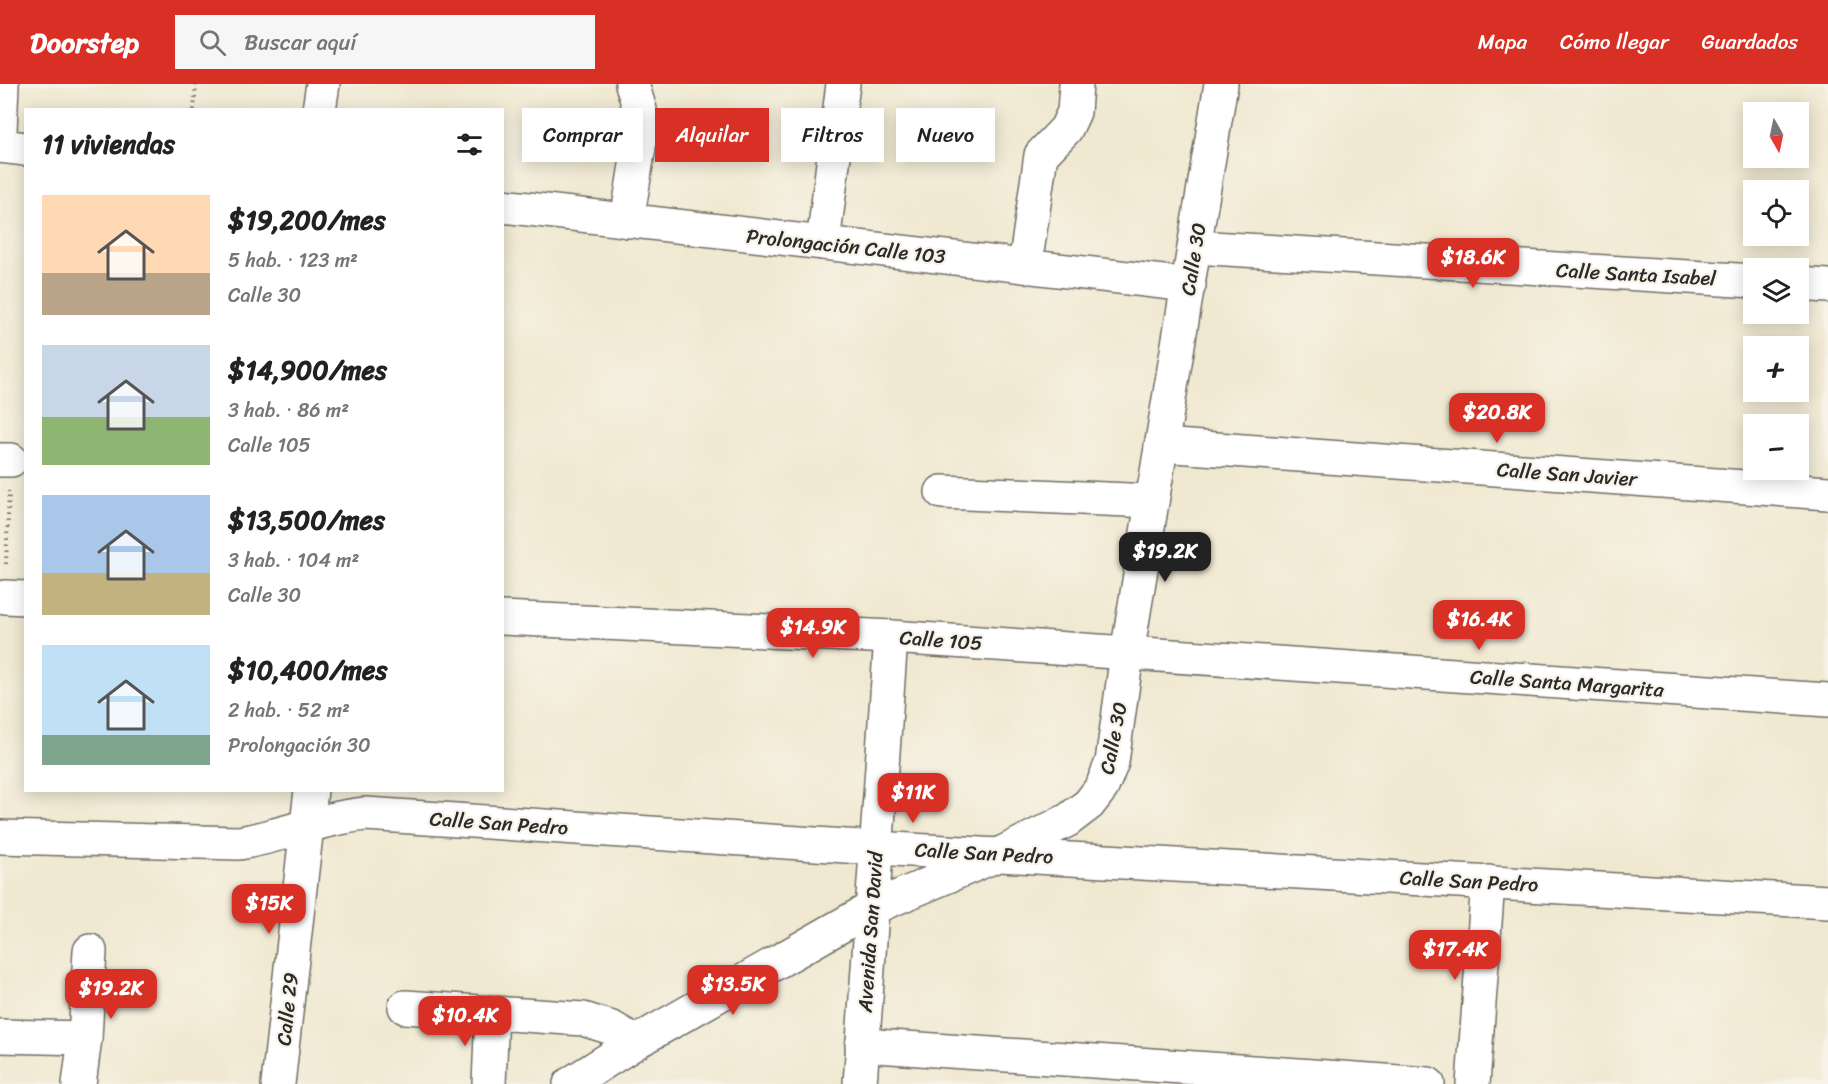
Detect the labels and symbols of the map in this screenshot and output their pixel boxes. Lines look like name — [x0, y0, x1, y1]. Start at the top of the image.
north arrow — [1743, 102, 1809, 168]
street label: Prolongación Calle 103 — [745, 219, 947, 274]
street label: Calle 30 — [1170, 220, 1216, 298]
pin: $18.6K — [1424, 238, 1522, 289]
street label: Calle Santa Isabel — [1555, 253, 1718, 296]
pin: $20.8K — [1448, 393, 1546, 444]
street label: Calle San Javier — [1496, 452, 1640, 497]
pin: $19.2K — [1116, 532, 1214, 583]
pin: $16.4K — [1430, 600, 1528, 651]
pin: $14.9K — [764, 608, 862, 659]
street label: Calle 105 — [898, 620, 984, 661]
street label: Calle Santa Margarita — [1469, 659, 1666, 708]
street label: Calle 30 — [1089, 699, 1138, 777]
pin: $11K — [877, 773, 949, 824]
street label: Calle San Pedro — [429, 801, 569, 846]
street label: Calle San Pedro — [914, 832, 1054, 875]
street label: Avenida San David — [847, 849, 894, 1014]
street label: Calle San Pedro — [1399, 860, 1539, 903]
pin: $15K — [233, 884, 305, 935]
pin: $17.4K — [1406, 930, 1504, 981]
pin: $13.5K — [684, 965, 782, 1016]
pin: $19.2K — [62, 969, 160, 1020]
street label: Calle 29 — [266, 971, 309, 1047]
pin: $10.4K — [416, 996, 514, 1047]

